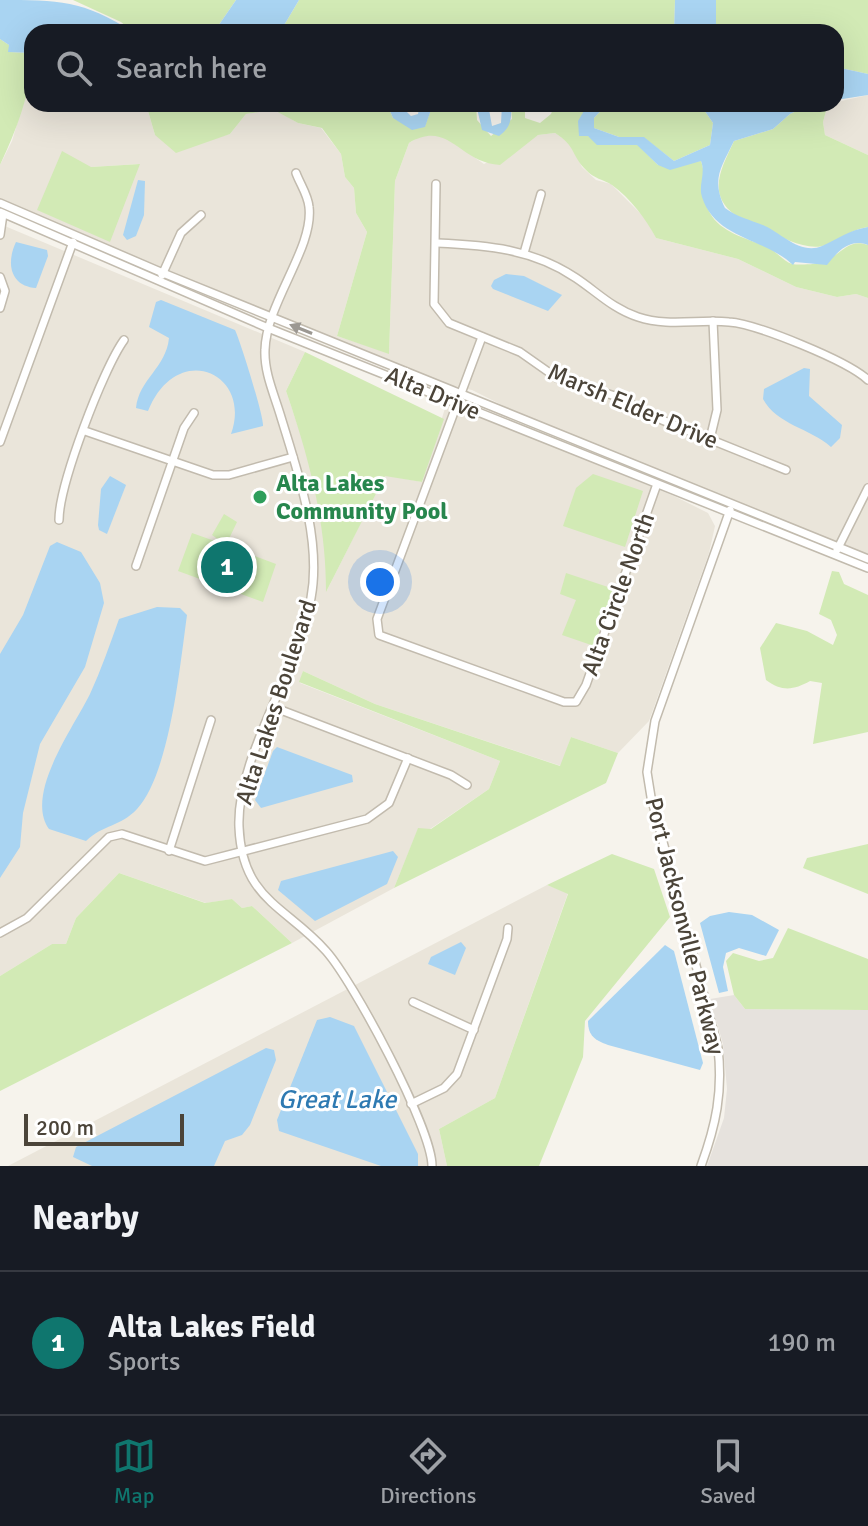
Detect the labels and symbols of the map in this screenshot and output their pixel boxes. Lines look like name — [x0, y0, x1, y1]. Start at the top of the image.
one-way arrow — [289, 322, 313, 335]
street label: Marsh Elder Drive — [543, 357, 723, 455]
street label: Alta Drive — [381, 360, 485, 426]
place label: Alta Lakes Community Pool — [276, 468, 448, 526]
marker: Alta Lakes Community Pool — [251, 488, 269, 506]
street label: Alta Circle North — [575, 508, 661, 680]
pin: 1 — [201, 537, 253, 597]
your location — [360, 562, 400, 602]
street label: Alta Lakes Boulevard — [229, 596, 323, 808]
street label: Port Jacksonville Parkway — [639, 794, 731, 1058]
water label: Great Lake — [278, 1084, 398, 1116]
scale bar — [24, 1110, 184, 1146]

